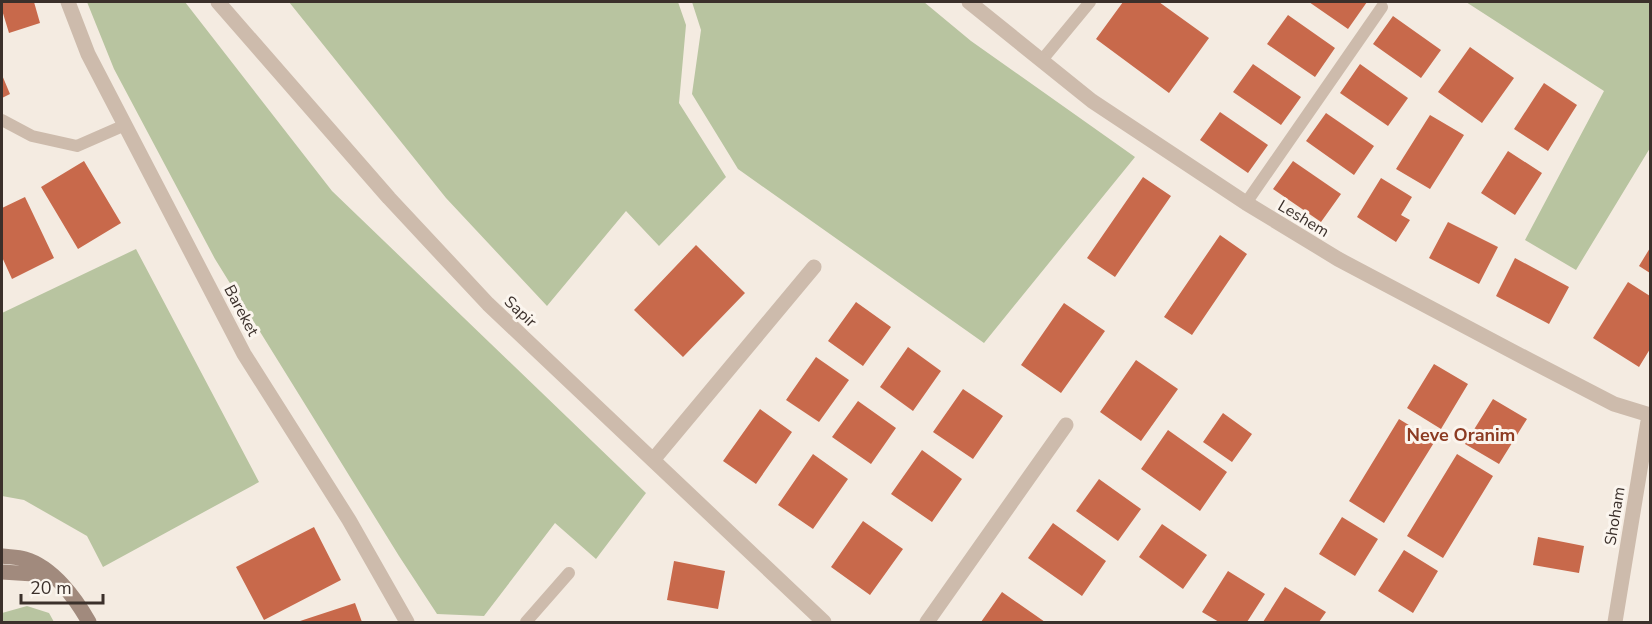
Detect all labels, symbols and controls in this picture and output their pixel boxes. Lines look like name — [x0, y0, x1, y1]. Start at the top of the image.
street label: Leshem — [1274, 195, 1333, 243]
street label: Bareket — [218, 281, 264, 340]
street label: Sapir — [499, 291, 542, 333]
district label: Neve Oranim — [1407, 423, 1515, 447]
street label: Shoham — [1600, 485, 1630, 547]
scale bar — [21, 567, 104, 605]
text: 20 m — [30, 576, 72, 600]

